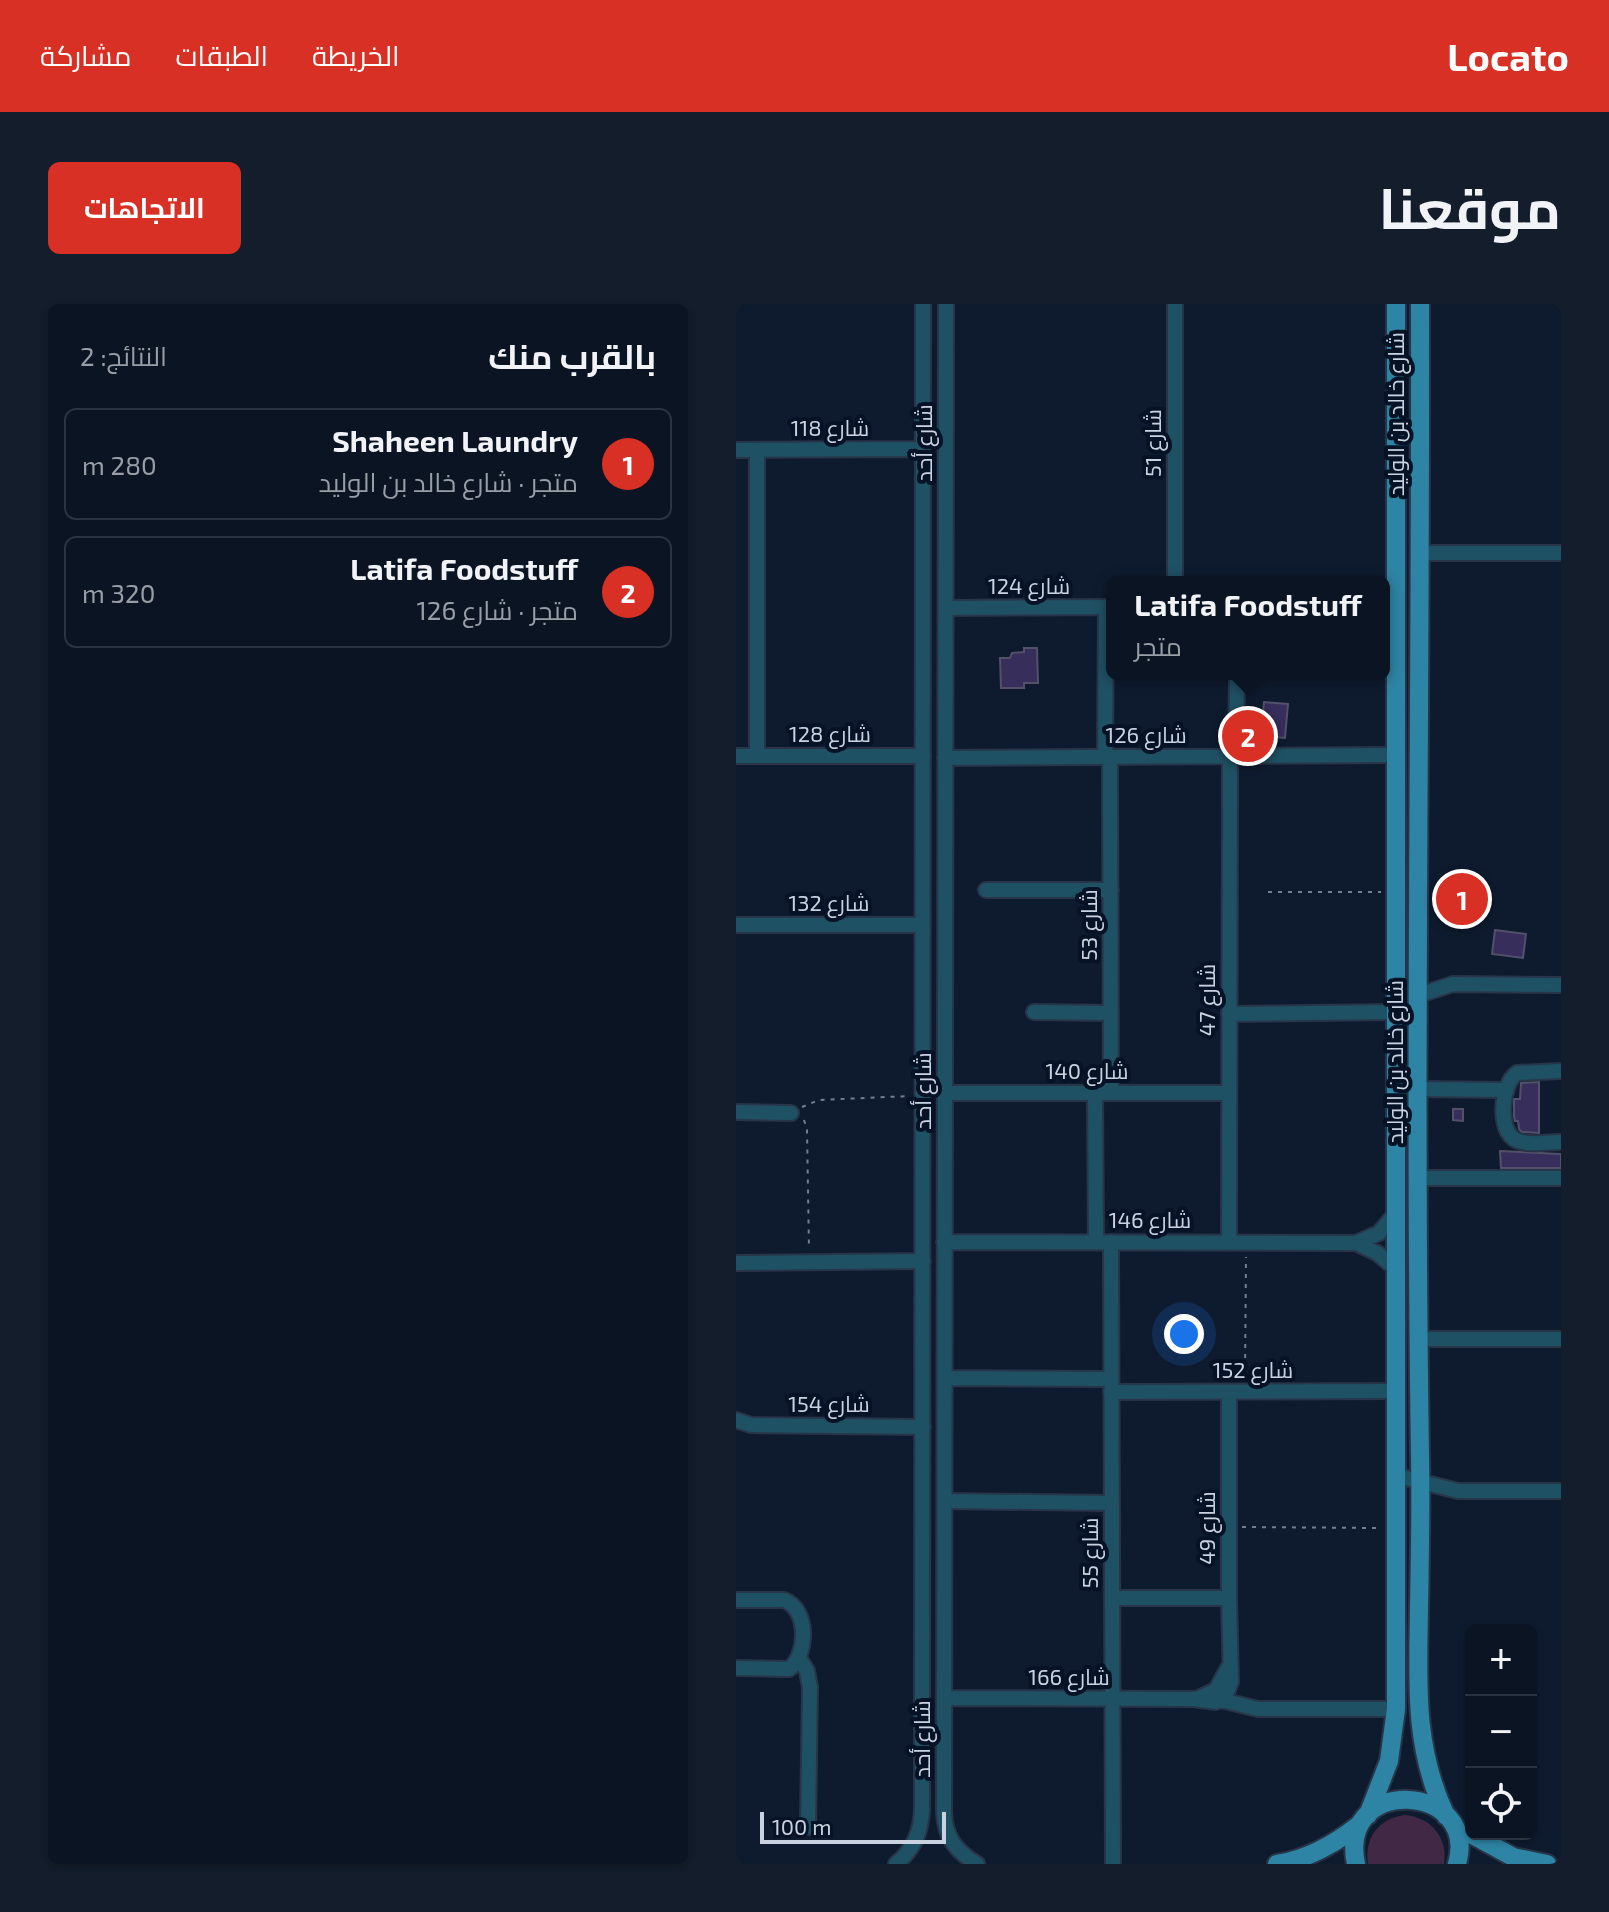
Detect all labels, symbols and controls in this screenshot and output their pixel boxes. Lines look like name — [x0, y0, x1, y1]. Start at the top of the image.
text: Locato — [1447, 33, 1569, 79]
text: مشاركة — [40, 38, 131, 72]
text: الطبقات — [175, 38, 268, 72]
text: الخريطة — [312, 38, 399, 72]
button: الاتجاهات — [48, 162, 241, 254]
text: موقعنا — [1378, 173, 1561, 240]
street label: شارع خالد بن الوليد — [1382, 332, 1411, 496]
text: بالقرب منك — [488, 335, 656, 376]
text: النتائج: 2 — [80, 340, 167, 371]
street label: شارع أحد — [910, 404, 939, 482]
street label: شارع 51 — [1139, 409, 1168, 477]
street label: شارع 118 — [791, 414, 869, 443]
text: Shaheen Laundry — [332, 422, 578, 458]
text: 280 m — [82, 449, 157, 480]
text: 1 — [622, 449, 634, 480]
text: متجر · شارع خالد بن الوليد — [319, 466, 578, 497]
text: Latifa Foodstuff — [350, 550, 578, 586]
street label: شارع 124 — [988, 572, 1070, 601]
popup — [1106, 576, 1390, 680]
text: 320 m — [82, 577, 155, 608]
text: 2 — [620, 577, 636, 608]
text: Latifa Foodstuff — [1134, 586, 1362, 622]
text: متجر · شارع 126 — [416, 594, 578, 625]
text: متجر — [1134, 630, 1182, 661]
pin: 2 — [1222, 706, 1274, 766]
street label: شارع 128 — [789, 720, 871, 749]
street label: شارع 126 — [1105, 721, 1187, 750]
pin: 1 — [1436, 869, 1488, 929]
street label: شارع 132 — [789, 889, 869, 918]
street label: شارع 53 — [1075, 889, 1104, 961]
street label: شارع 47 — [1193, 964, 1222, 1036]
street label: شارع خالد بن الوليد — [1381, 980, 1410, 1144]
street label: شارع أحد — [909, 1052, 938, 1130]
street label: شارع 140 — [1045, 1057, 1129, 1086]
street label: شارع 146 — [1109, 1206, 1191, 1235]
your location — [1164, 1314, 1204, 1354]
street label: شارع 152 — [1213, 1356, 1293, 1385]
street label: شارع 154 — [788, 1390, 870, 1419]
street label: شارع 49 — [1193, 1491, 1222, 1565]
street label: شارع 55 — [1076, 1517, 1105, 1589]
map controls — [1465, 1624, 1537, 1840]
button: + — [1465, 1624, 1537, 1696]
street label: شارع 166 — [1028, 1663, 1110, 1692]
button: − — [1465, 1696, 1537, 1768]
street label: شارع أحد — [908, 1700, 937, 1778]
button: locate — [1465, 1768, 1537, 1840]
scale bar — [760, 1808, 946, 1844]
text: 100 m — [772, 1813, 831, 1839]

